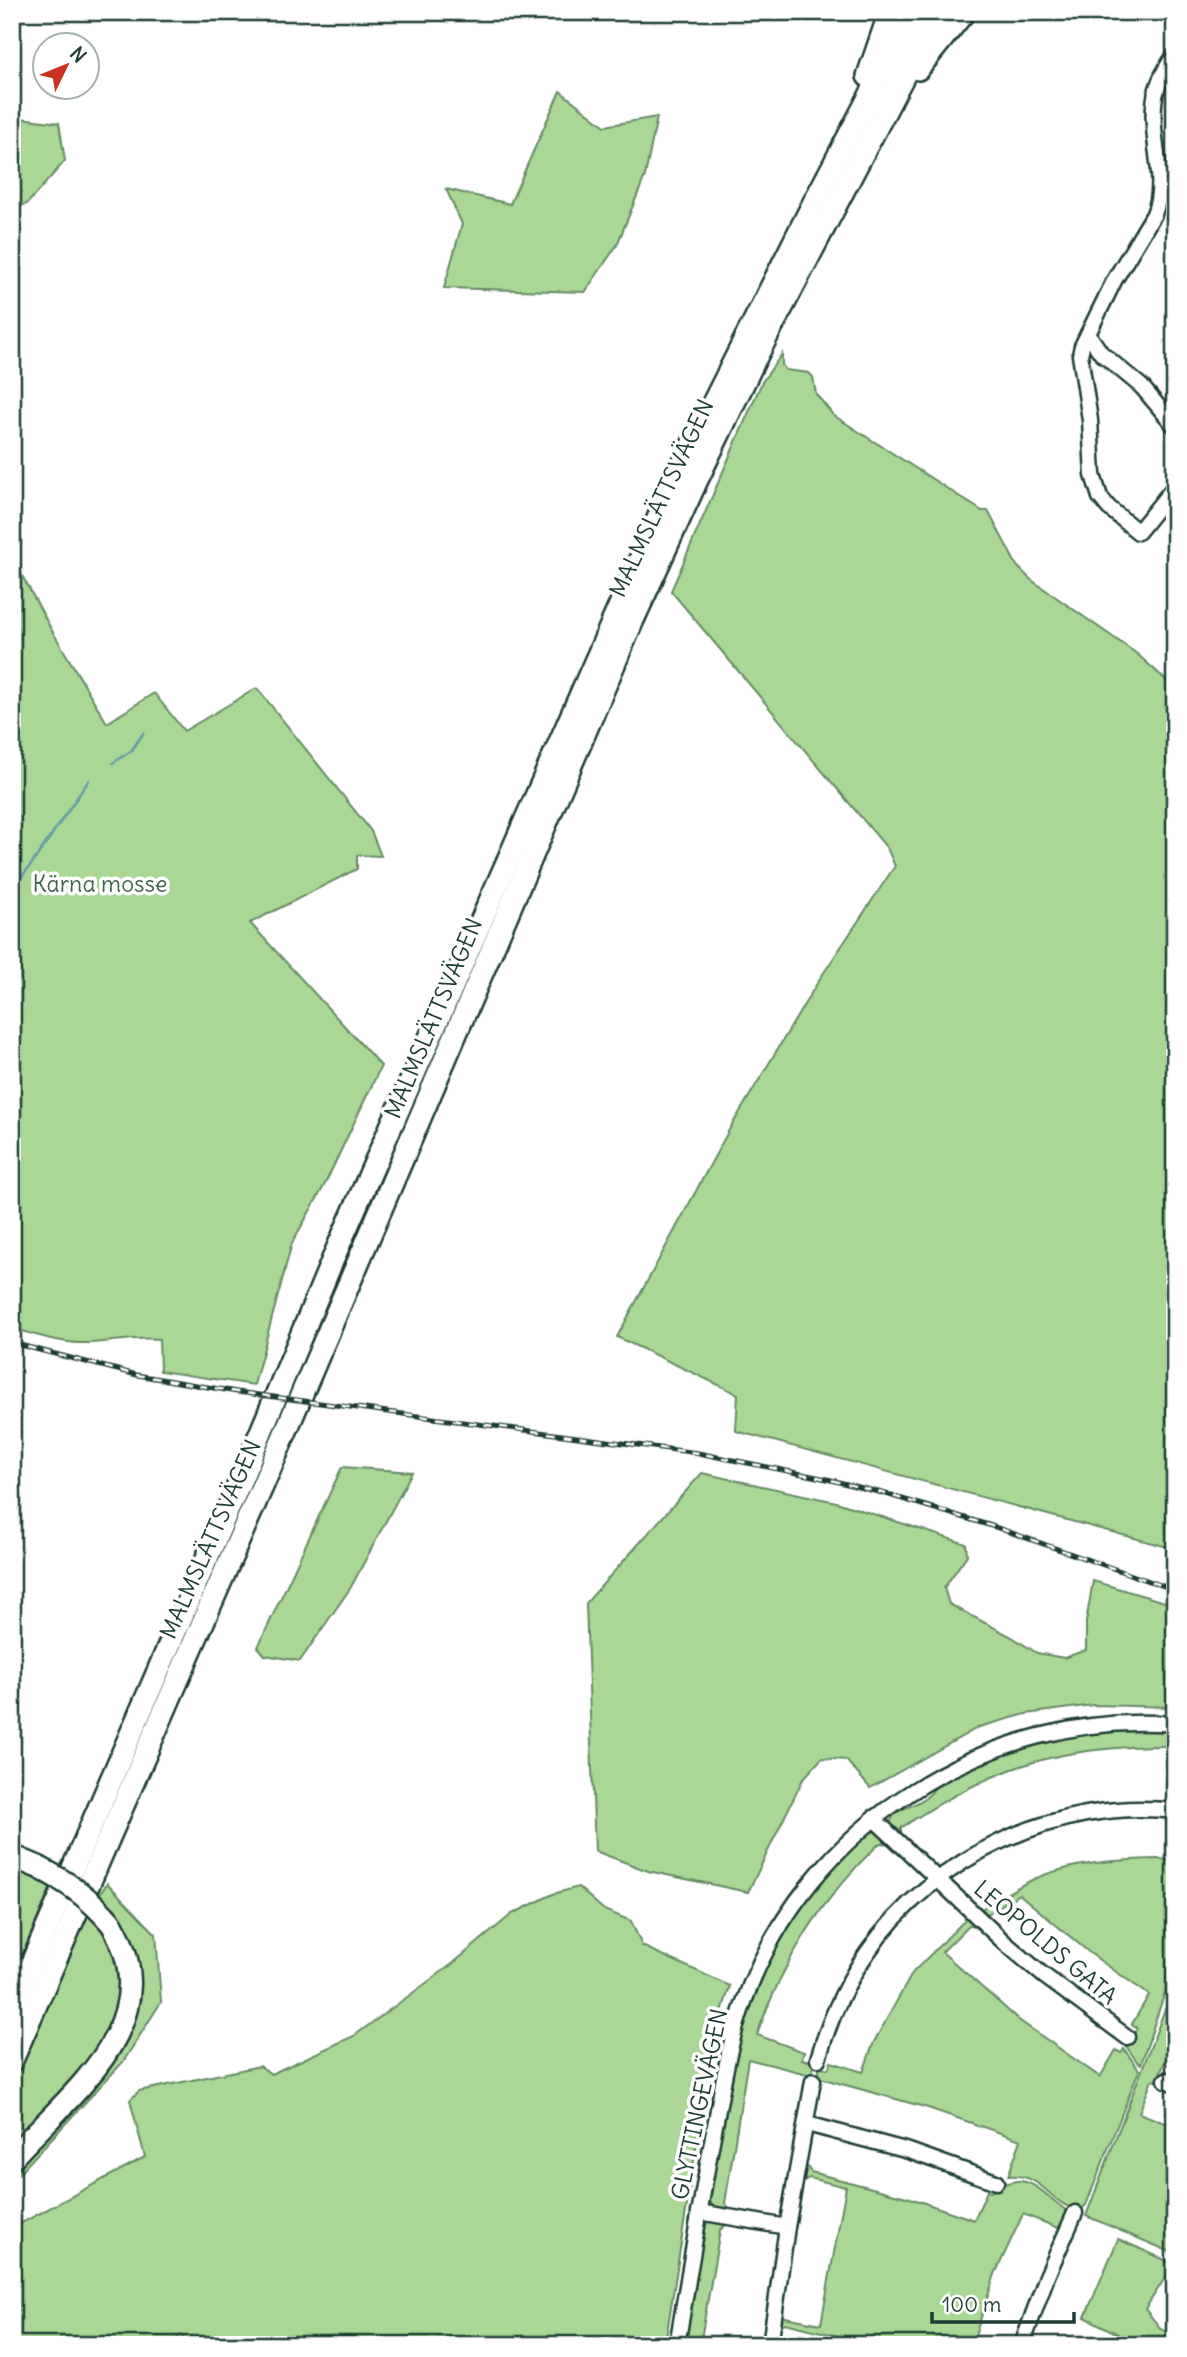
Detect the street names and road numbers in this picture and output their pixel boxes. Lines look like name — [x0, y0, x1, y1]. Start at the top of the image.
street label: MALMSLÄTTSVÄGEN — [602, 394, 720, 602]
street label: MALMSLÄTTSVÄGEN — [378, 913, 488, 1123]
street label: MALMSLÄTTSVÄGEN — [153, 1435, 267, 1643]
street label: LEOPOLDS GATA — [968, 1874, 1124, 2010]
street label: GLYTTINGEVÄGEN — [665, 2006, 733, 2202]

